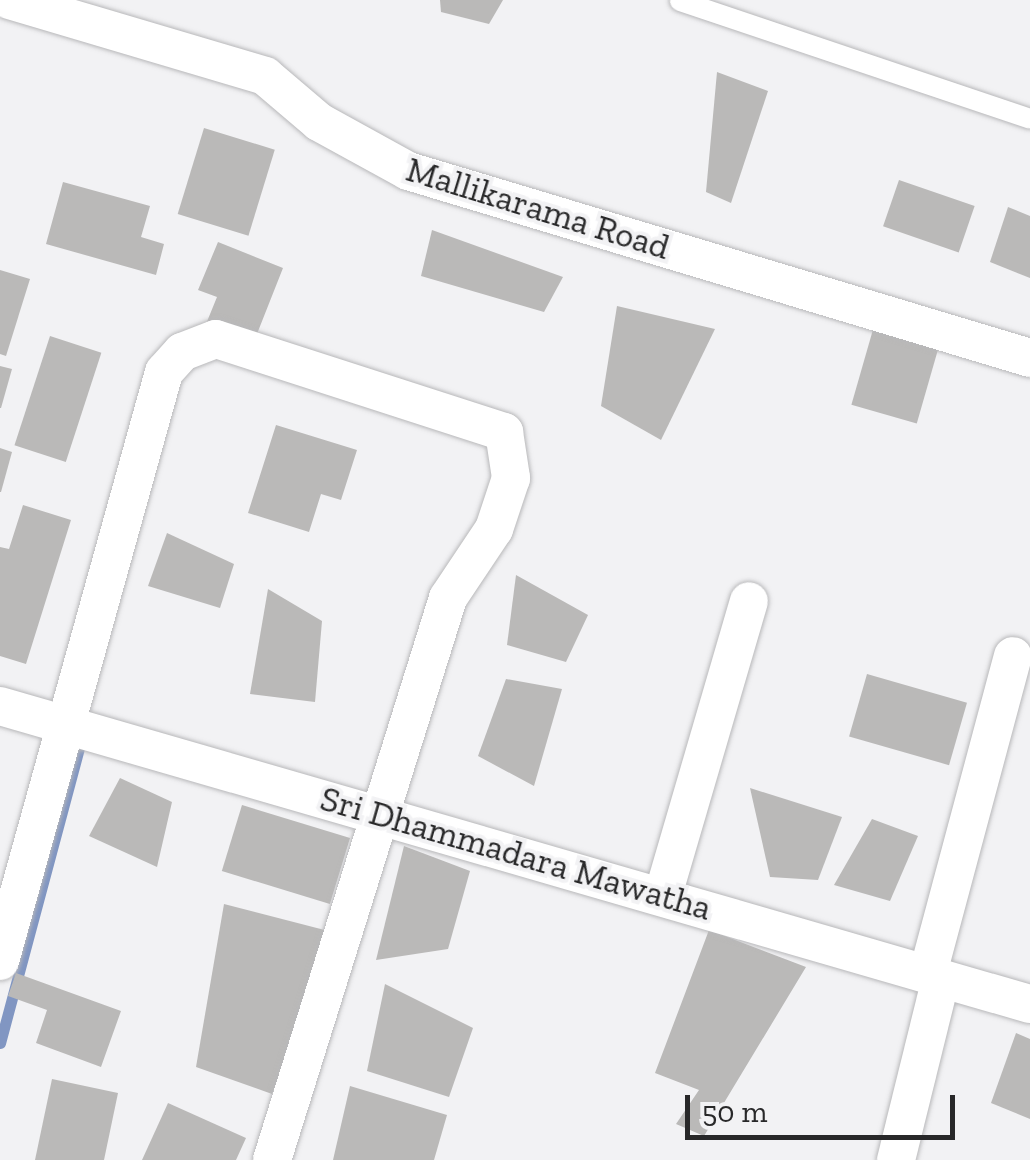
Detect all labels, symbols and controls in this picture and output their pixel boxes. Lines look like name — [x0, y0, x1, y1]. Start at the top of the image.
street label: Mallikarama Road — [401, 148, 675, 268]
street label: Sri Dhammadara Mawatha — [316, 777, 716, 929]
scale bar — [690, 1075, 960, 1137]
text: 50 m — [702, 1094, 767, 1130]

